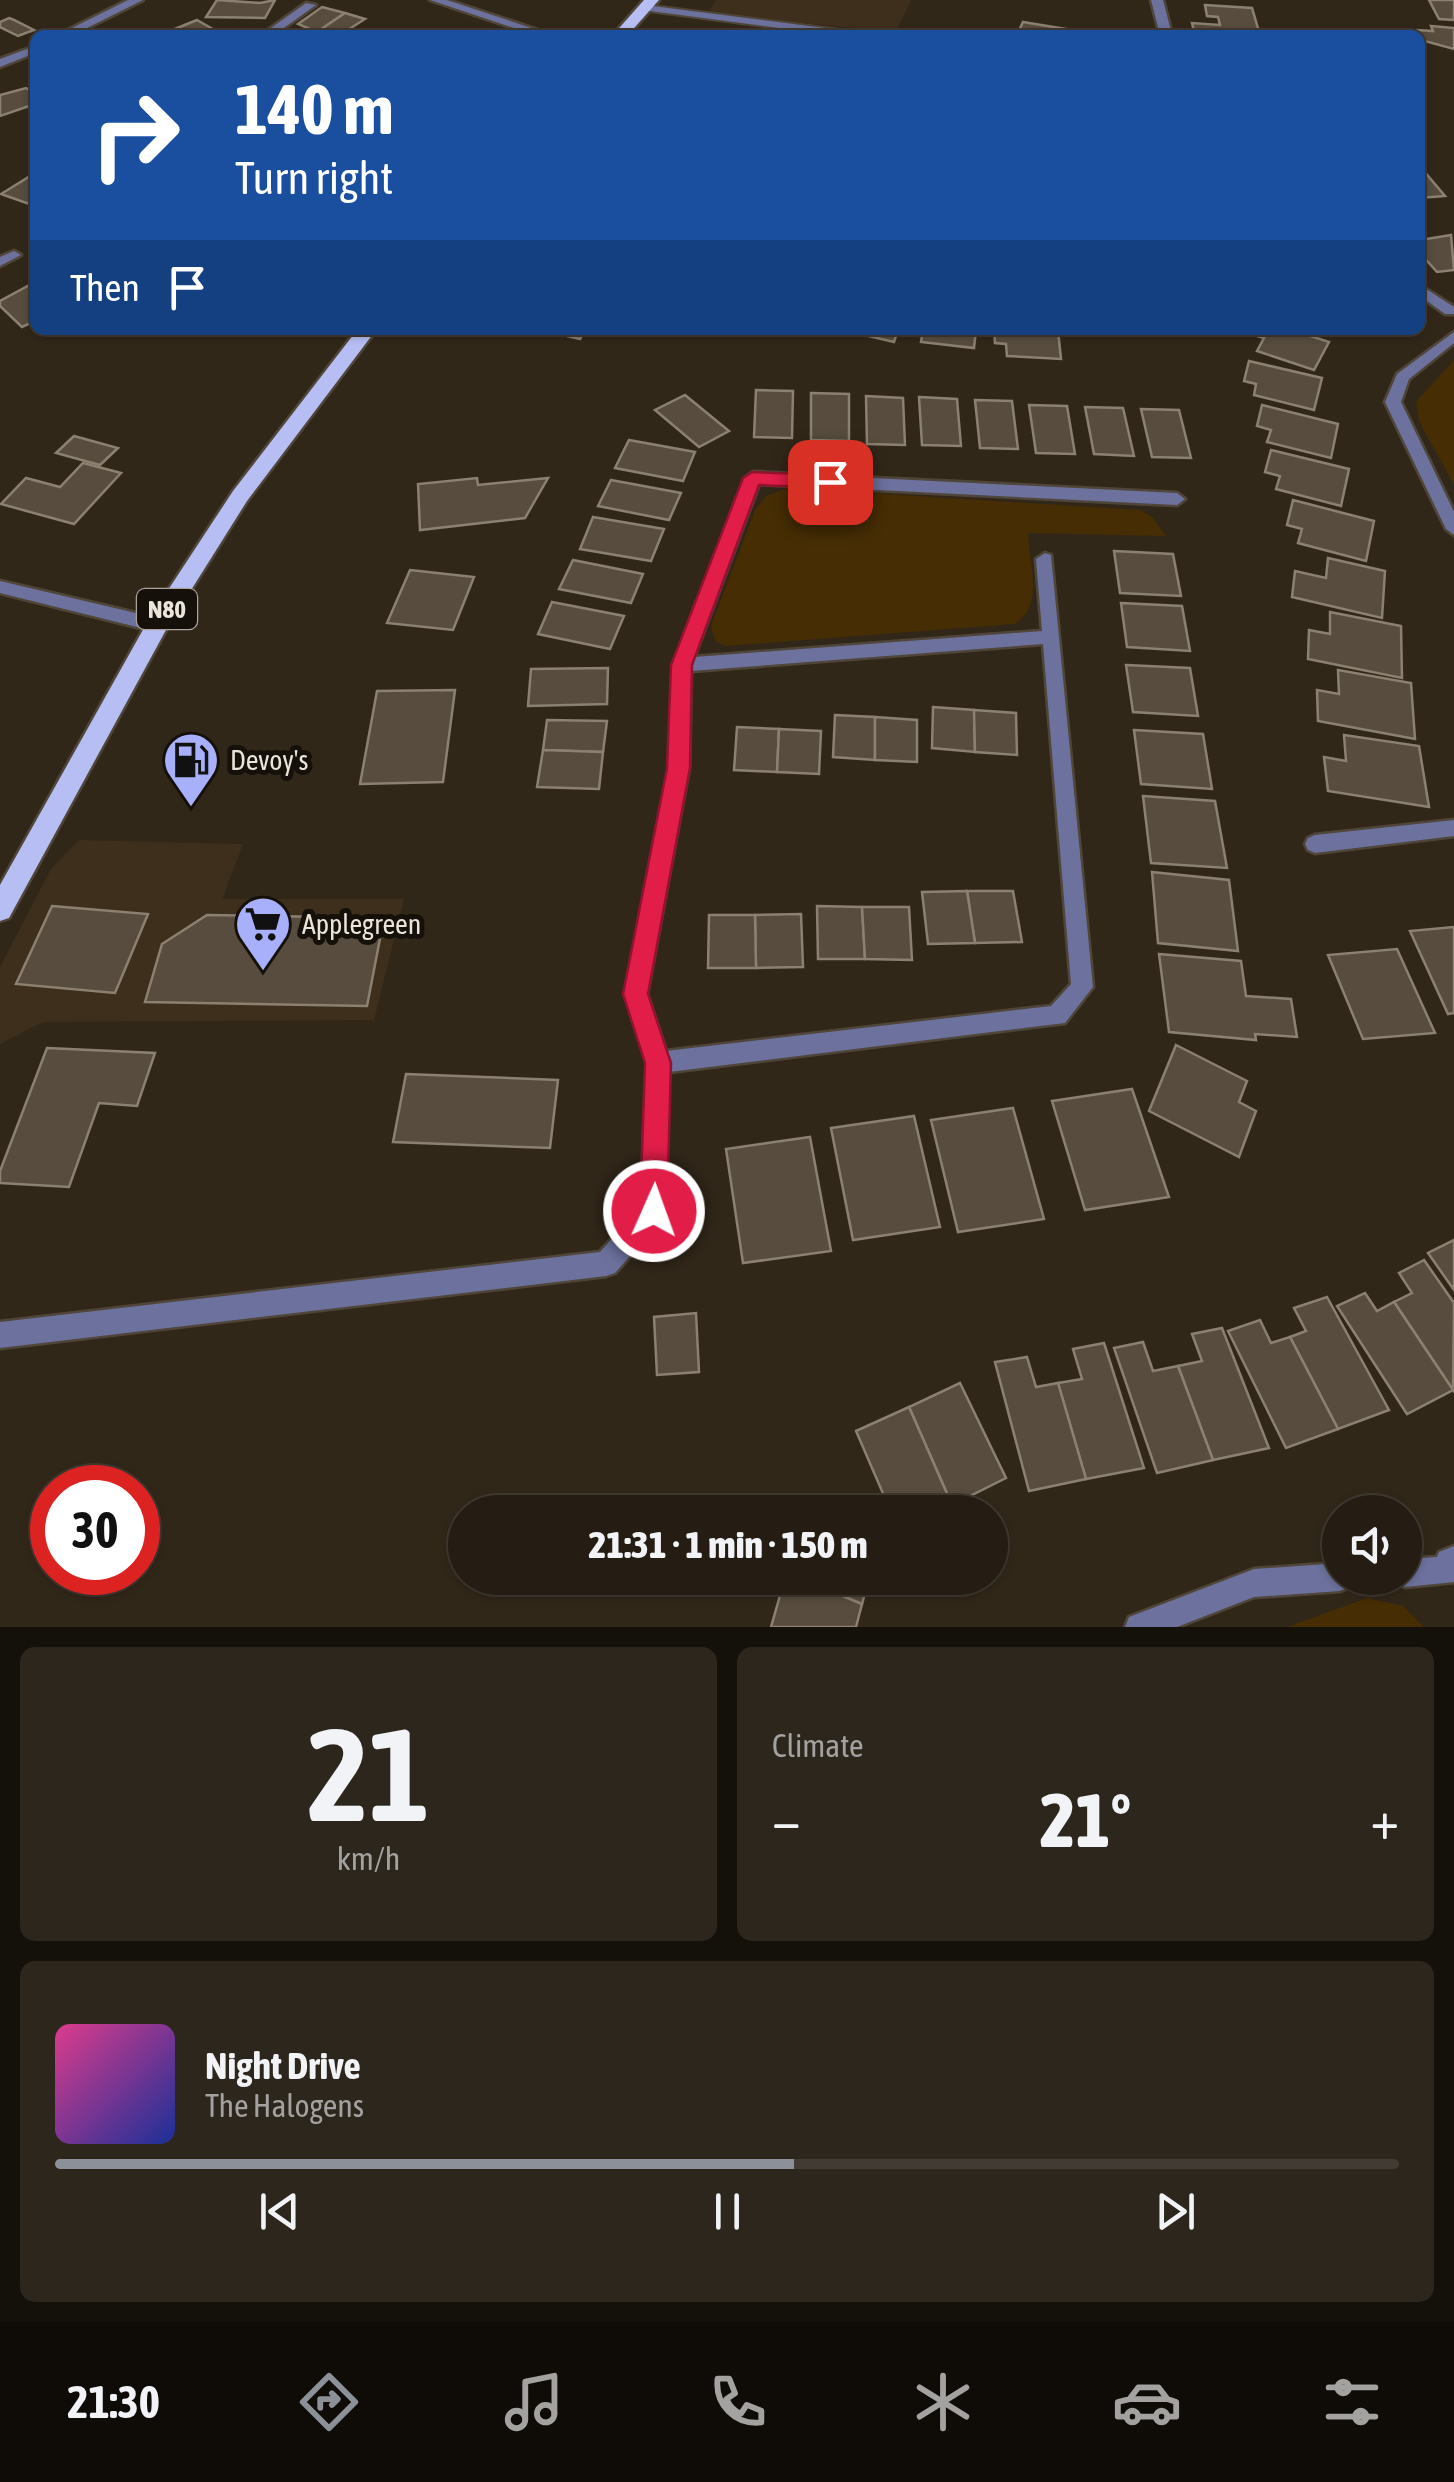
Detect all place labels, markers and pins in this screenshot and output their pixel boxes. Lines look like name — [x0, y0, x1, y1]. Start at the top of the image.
pin — [788, 440, 873, 525]
fuel station icon: Devoy's — [161, 730, 221, 809]
place label: Devoy's — [230, 744, 308, 776]
supermarket icon: Applegreen — [233, 894, 293, 973]
place label: Applegreen — [302, 908, 421, 940]

